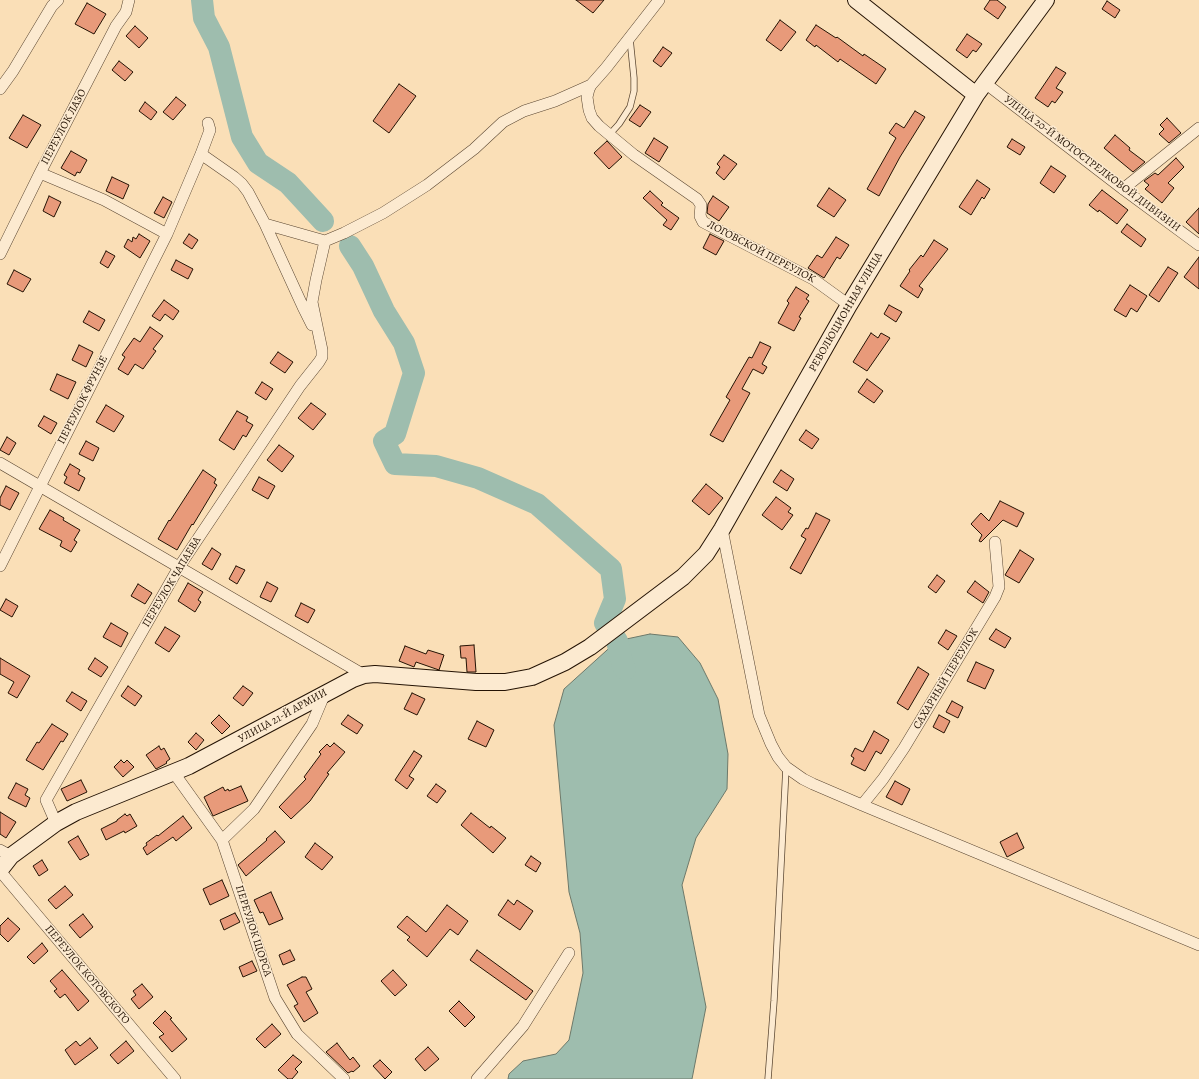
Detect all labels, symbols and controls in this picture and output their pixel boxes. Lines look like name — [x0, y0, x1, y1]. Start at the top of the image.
street label: ПЕРЕУЛОК ЛАЗО — [39, 87, 89, 167]
street label: УЛИЦА 20-Й МОТОСТРЕЛКОВОЙ ДИВИЗИИ — [1001, 93, 1183, 235]
street label: ЛОГОВСКОЙ ПЕРЕУЛОК — [705, 218, 817, 286]
street label: РЕВОЛЮЦИОННАЯ УЛИЦА — [806, 250, 886, 374]
street label: ПЕРЕУЛОК ФРУНЗЕ — [55, 354, 111, 446]
street label: ПЕРЕУЛОК ЧАПАЕВА — [140, 534, 204, 630]
street label: САХАРНЫЙ ПЕРЕУЛОК — [911, 626, 981, 732]
street label: УЛИЦА 21-Й АРМИИ — [236, 686, 330, 746]
street label: ПЕРЕУЛОК ЩОРСА — [232, 884, 274, 978]
street label: ПЕРЕУЛОК КОТОВСКОГО — [42, 923, 132, 1027]

